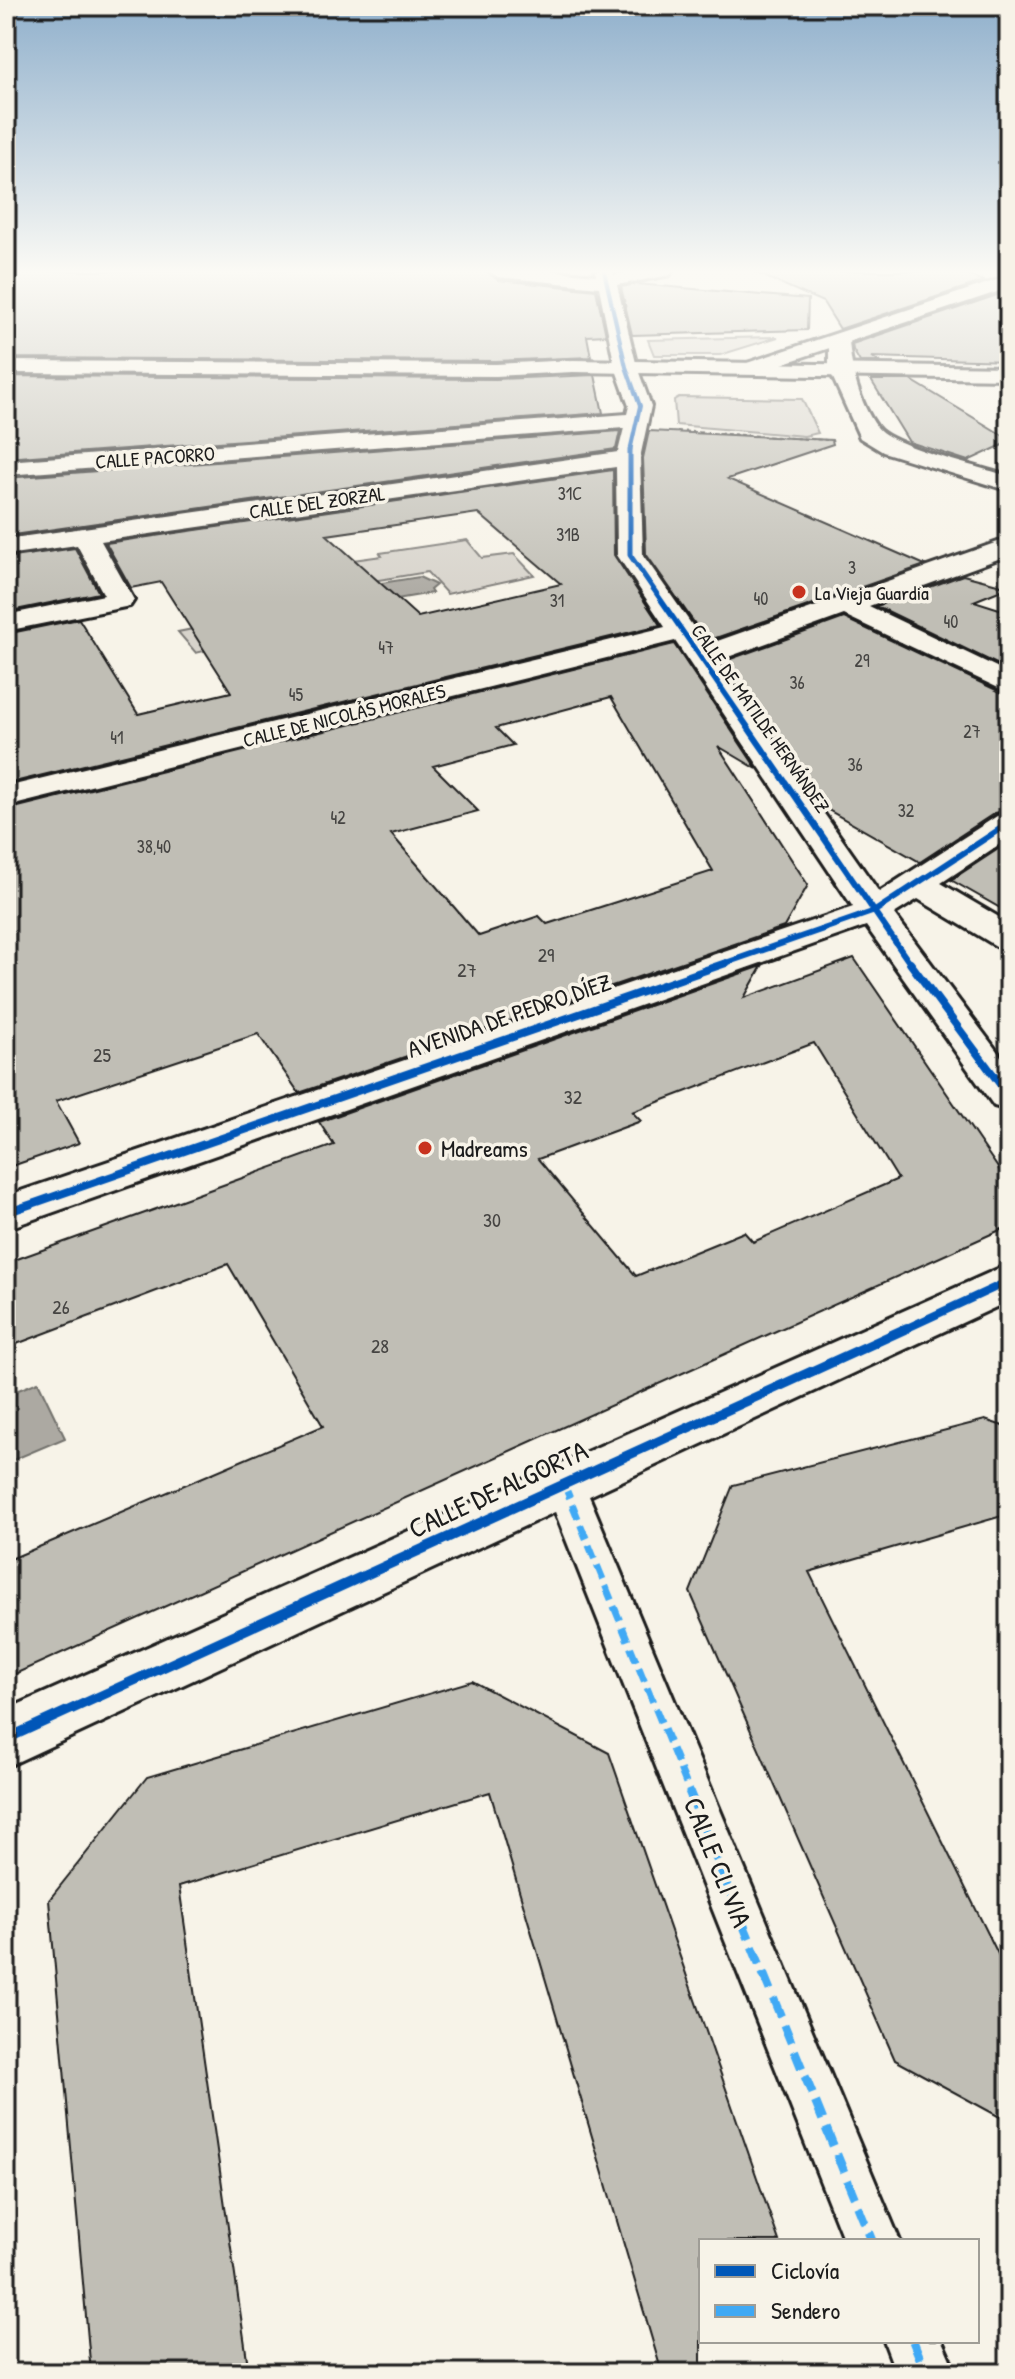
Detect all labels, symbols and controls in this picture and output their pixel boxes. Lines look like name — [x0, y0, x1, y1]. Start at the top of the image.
street label: CALLE PACORRO — [94, 439, 216, 475]
street label: CALLE DEL ZORZAL — [247, 479, 387, 525]
house number: 31C — [558, 481, 582, 506]
house number: 31B — [556, 522, 580, 547]
house number: 3 — [848, 555, 856, 580]
place label: La Vieja Guardia — [815, 579, 929, 606]
marker: La Vieja Guardia — [790, 583, 808, 601]
house number: 40 — [754, 586, 768, 611]
house number: 31 — [550, 588, 564, 613]
house number: 40 — [944, 609, 958, 634]
street label: CALLE DE MATILDE HERNÁNDEZ — [685, 618, 837, 818]
house number: 47 — [378, 635, 394, 660]
house number: 29 — [854, 648, 870, 673]
house number: 36 — [789, 670, 805, 695]
street label: CALLE DE NICOLÁS MORALES — [240, 677, 448, 753]
house number: 45 — [289, 682, 304, 707]
house number: 27 — [963, 719, 981, 744]
house number: 41 — [110, 725, 124, 750]
house number: 36 — [847, 752, 863, 777]
house number: 32 — [898, 798, 915, 823]
house number: 42 — [330, 805, 346, 830]
house number: 38,40 — [137, 834, 171, 859]
house number: 29 — [538, 941, 554, 968]
house number: 27 — [457, 956, 477, 983]
street label: AVENIDA DE PEDRO DÍEZ — [403, 965, 615, 1065]
house number: 25 — [93, 1041, 111, 1068]
house number: 32 — [564, 1083, 583, 1110]
place label: Madreams — [441, 1132, 528, 1164]
marker: Madreams — [416, 1139, 434, 1157]
house number: 30 — [483, 1206, 501, 1233]
house number: 26 — [52, 1293, 70, 1320]
house number: 28 — [371, 1332, 389, 1359]
street label: CALLE DE ALGORTA — [402, 1431, 594, 1547]
street label: CALLE CLIVIA — [675, 1791, 761, 1933]
legend — [699, 2239, 979, 2343]
text: Ciclovía — [771, 2254, 839, 2286]
text: Sendero — [771, 2294, 841, 2326]

